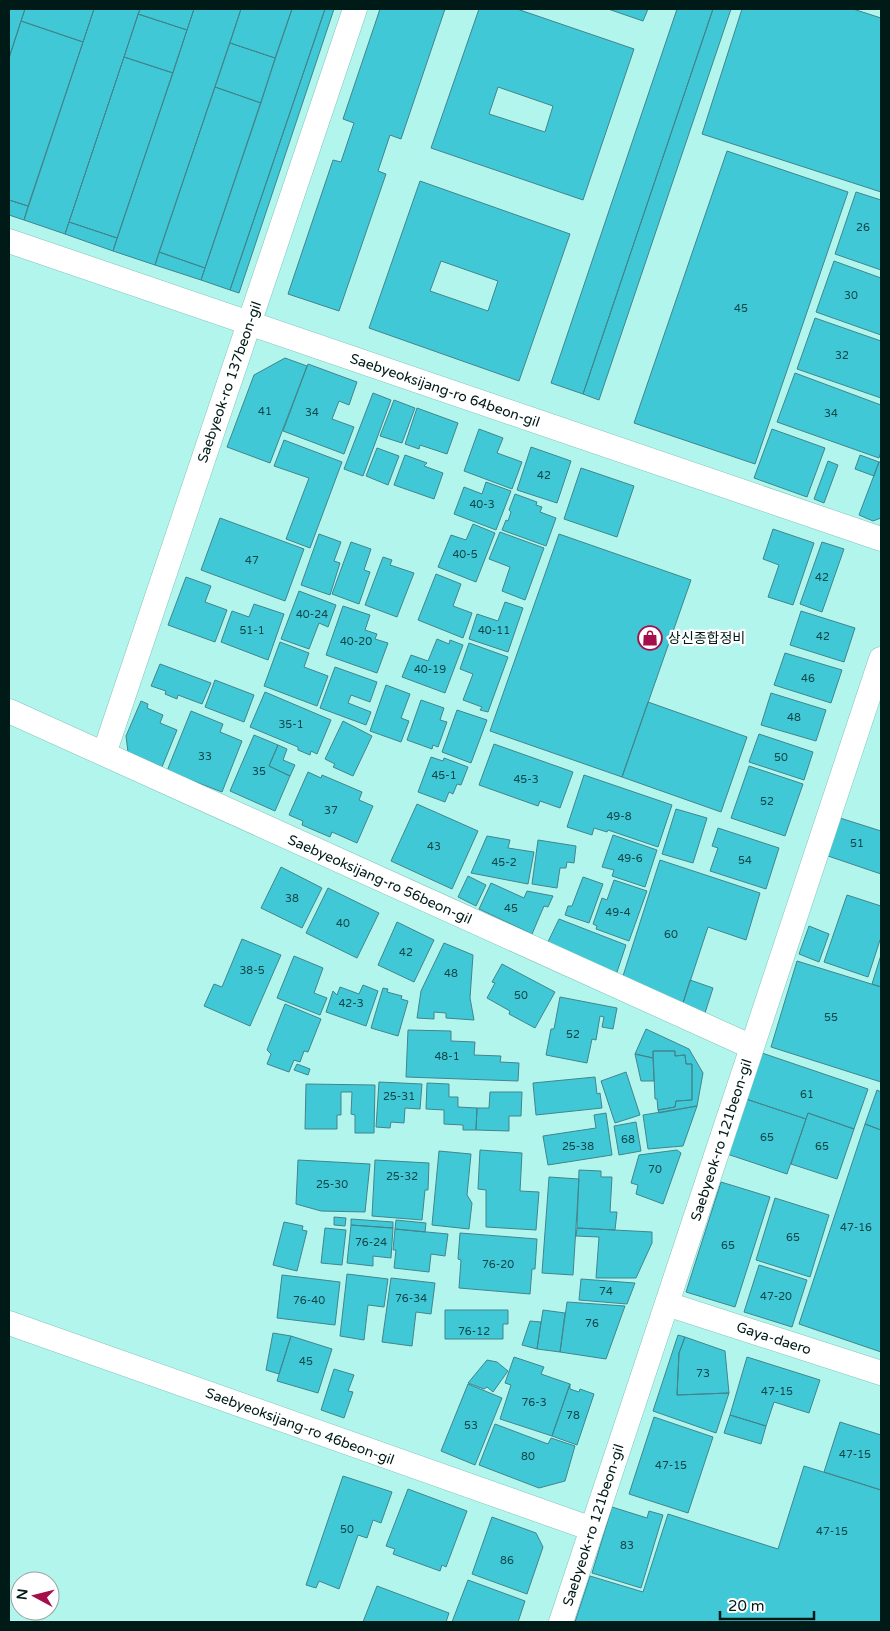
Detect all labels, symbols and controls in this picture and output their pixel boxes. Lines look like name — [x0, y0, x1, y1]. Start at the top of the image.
house number: 26 — [856, 221, 870, 234]
house number: 30 — [844, 289, 858, 302]
street label: Saebyeok-ro 137beon-gil — [194, 299, 265, 465]
house number: 45 — [734, 302, 748, 315]
house number: 32 — [835, 349, 849, 362]
street label: Saebyeoksijang-ro 64beon-gil — [348, 350, 542, 431]
house number: 41 — [258, 405, 272, 418]
house number: 34 — [305, 406, 319, 419]
house number: 34 — [824, 407, 838, 420]
house number: 42 — [537, 469, 551, 482]
house number: 40-3 — [469, 498, 495, 511]
house number: 40-5 — [452, 548, 478, 561]
house number: 47 — [245, 554, 259, 567]
house number: 42 — [815, 571, 829, 584]
house number: 40-24 — [296, 608, 328, 621]
house number: 51-1 — [239, 624, 265, 637]
house number: 40-11 — [478, 624, 510, 637]
shop icon: 상신종합정비 — [637, 625, 663, 651]
place label: 상신종합정비 — [668, 630, 745, 647]
house number: 42 — [816, 630, 830, 643]
house number: 40-20 — [340, 635, 372, 648]
house number: 40-19 — [414, 663, 446, 676]
house number: 46 — [801, 672, 815, 685]
house number: 48 — [787, 711, 801, 724]
house number: 35-1 — [278, 718, 304, 731]
house number: 33 — [198, 750, 212, 763]
house number: 50 — [774, 751, 788, 764]
house number: 35 — [252, 765, 266, 778]
house number: 45-1 — [431, 769, 457, 782]
house number: 45-3 — [513, 773, 539, 786]
house number: 52 — [760, 795, 774, 808]
house number: 37 — [324, 804, 338, 817]
house number: 49-8 — [606, 810, 632, 823]
street label: Saebyeoksijang-ro 56beon-gil — [285, 831, 474, 928]
house number: 51 — [850, 837, 864, 850]
house number: 43 — [427, 840, 441, 853]
house number: 49-6 — [617, 852, 643, 865]
house number: 54 — [738, 854, 752, 867]
house number: 45-2 — [491, 856, 517, 869]
house number: 38 — [285, 892, 299, 905]
house number: 45 — [504, 902, 518, 915]
house number: 49-4 — [605, 906, 631, 919]
house number: 40 — [336, 917, 350, 930]
house number: 60 — [664, 928, 678, 941]
house number: 42 — [399, 946, 413, 959]
house number: 38-5 — [239, 964, 265, 977]
house number: 48 — [444, 967, 458, 980]
house number: 50 — [514, 989, 528, 1002]
house number: 42-3 — [338, 997, 364, 1010]
house number: 55 — [824, 1011, 838, 1024]
house number: 52 — [566, 1028, 580, 1041]
house number: 48-1 — [434, 1050, 460, 1063]
street label: Saebyeok-ro 121beon-gil — [687, 1057, 756, 1223]
house number: 61 — [800, 1088, 814, 1101]
house number: 25-31 — [383, 1090, 415, 1103]
house number: 65 — [760, 1131, 774, 1144]
house number: 68 — [621, 1133, 635, 1146]
house number: 25-38 — [562, 1140, 594, 1153]
house number: 65 — [815, 1140, 829, 1153]
house number: 70 — [648, 1163, 662, 1176]
house number: 25-32 — [386, 1170, 418, 1183]
house number: 25-30 — [316, 1178, 348, 1191]
house number: 47-16 — [840, 1221, 872, 1234]
house number: 65 — [786, 1231, 800, 1244]
house number: 76-24 — [355, 1236, 387, 1249]
house number: 65 — [721, 1239, 735, 1252]
house number: 76-20 — [482, 1258, 514, 1271]
house number: 74 — [599, 1285, 613, 1298]
house number: 47-20 — [760, 1290, 792, 1303]
house number: 76-34 — [395, 1292, 427, 1305]
house number: 76-40 — [293, 1294, 325, 1307]
house number: 76 — [585, 1317, 599, 1330]
street label: Gaya-daero — [734, 1318, 813, 1359]
house number: 76-12 — [458, 1325, 490, 1338]
house number: 45 — [299, 1355, 313, 1368]
house number: 73 — [696, 1367, 710, 1380]
street label: Saebyeoksijang-ro 46beon-gil — [203, 1384, 396, 1469]
house number: 47-15 — [761, 1385, 793, 1398]
house number: 76-3 — [521, 1396, 547, 1409]
house number: 78 — [566, 1409, 580, 1422]
house number: 53 — [464, 1419, 478, 1432]
street label: Saebyeok-ro 121beon-gil — [559, 1442, 628, 1608]
house number: 47-15 — [839, 1448, 871, 1461]
house number: 80 — [521, 1450, 535, 1463]
house number: 47-15 — [655, 1459, 687, 1472]
house number: 50 — [340, 1523, 354, 1536]
house number: 47-15 — [816, 1525, 848, 1538]
house number: 83 — [620, 1539, 634, 1552]
house number: 86 — [500, 1554, 514, 1567]
north arrow — [10, 1571, 60, 1621]
text: N — [13, 1588, 32, 1601]
scale bar — [720, 1588, 814, 1620]
text: 20 m — [728, 1597, 765, 1615]

